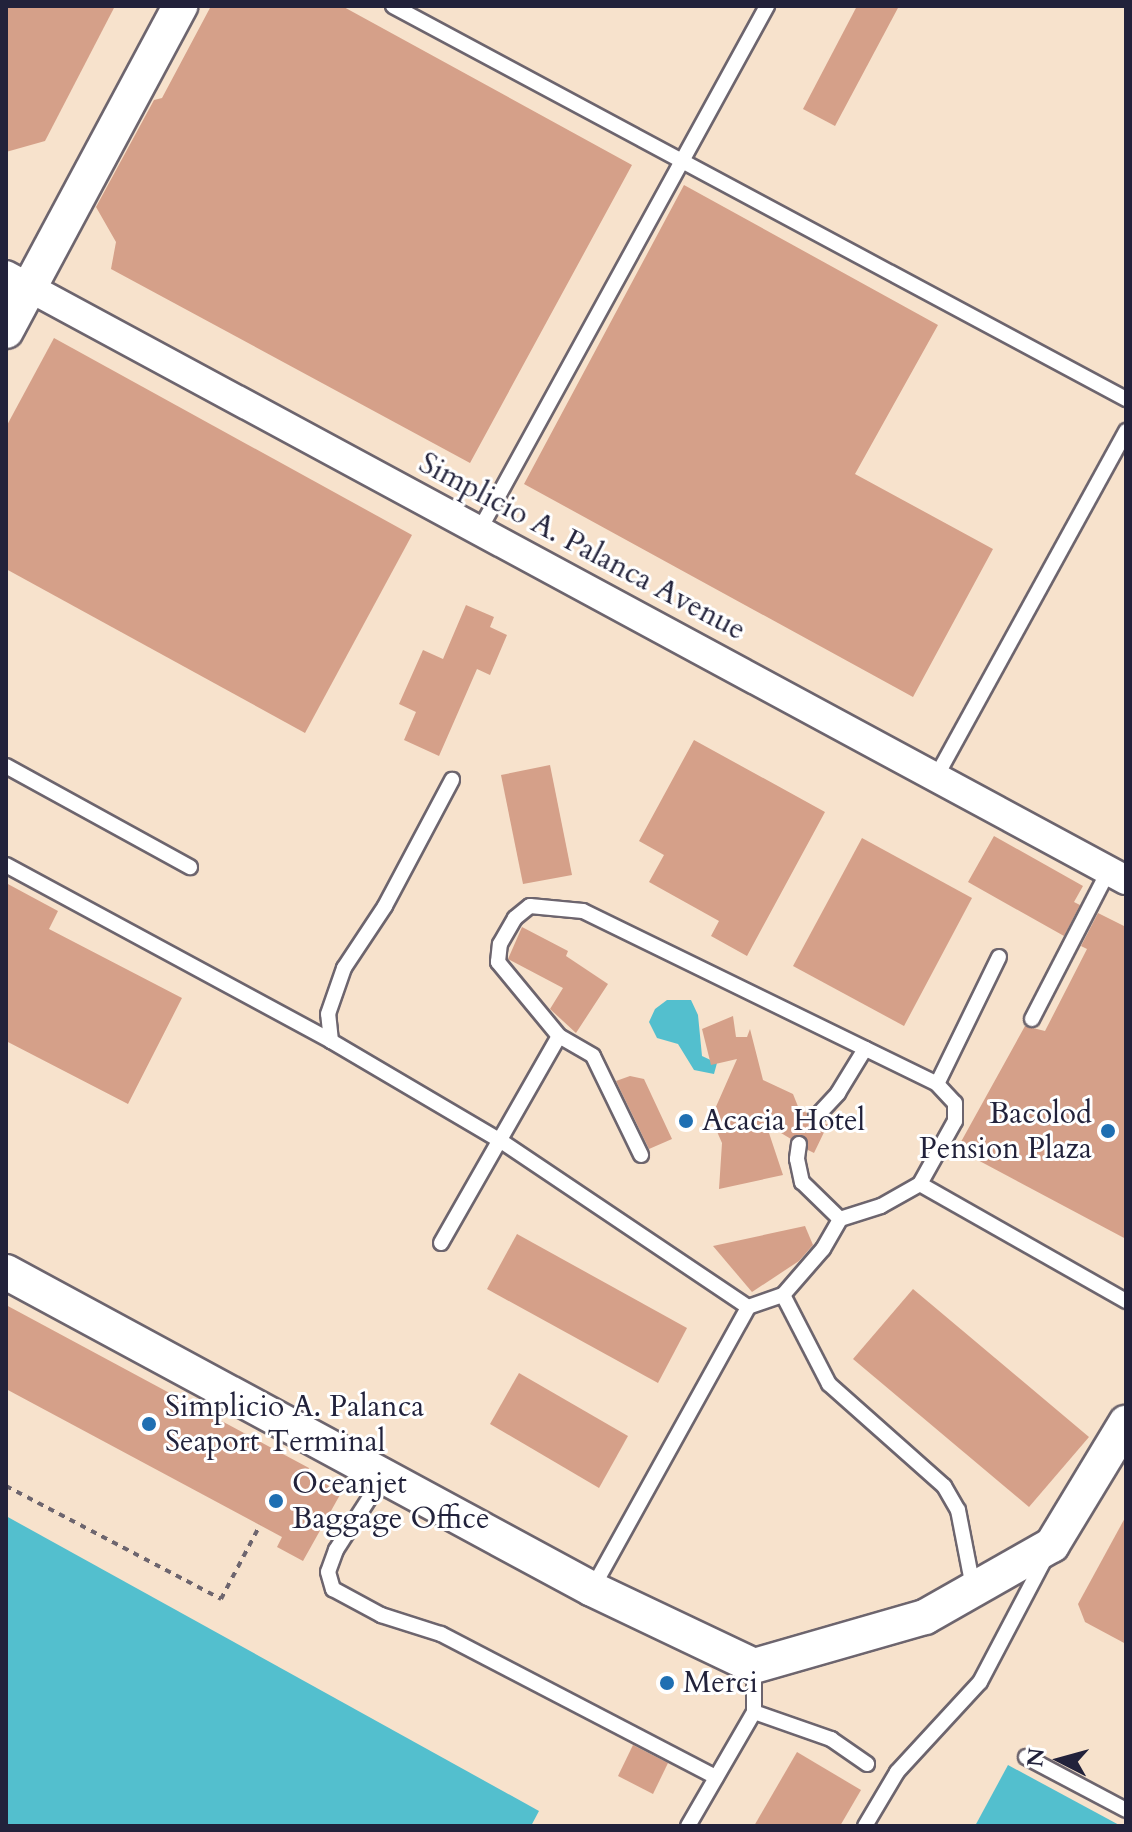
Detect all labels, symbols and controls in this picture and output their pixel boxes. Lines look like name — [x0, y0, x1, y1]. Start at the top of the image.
street label: Simplicio A. Palanca Avenue — [413, 446, 751, 648]
place label: Bacolod Pension Plaza — [919, 1096, 1092, 1166]
place label: Acacia Hotel — [702, 1103, 865, 1139]
marker: Acacia Hotel — [677, 1112, 695, 1130]
marker: Bacolod Pension Plaza — [1099, 1122, 1117, 1140]
place label: Simplicio A. Palanca Seaport Terminal — [165, 1389, 424, 1460]
marker: Simplicio A. Palanca Seaport Terminal — [140, 1415, 158, 1433]
place label: Oceanjet Baggage Office — [292, 1466, 490, 1536]
marker: Oceanjet Baggage Office — [267, 1492, 285, 1510]
place label: Merci — [683, 1665, 758, 1701]
marker: Merci — [658, 1674, 676, 1692]
north arrow — [1020, 1720, 1100, 1800]
text: N — [1020, 1746, 1052, 1769]

